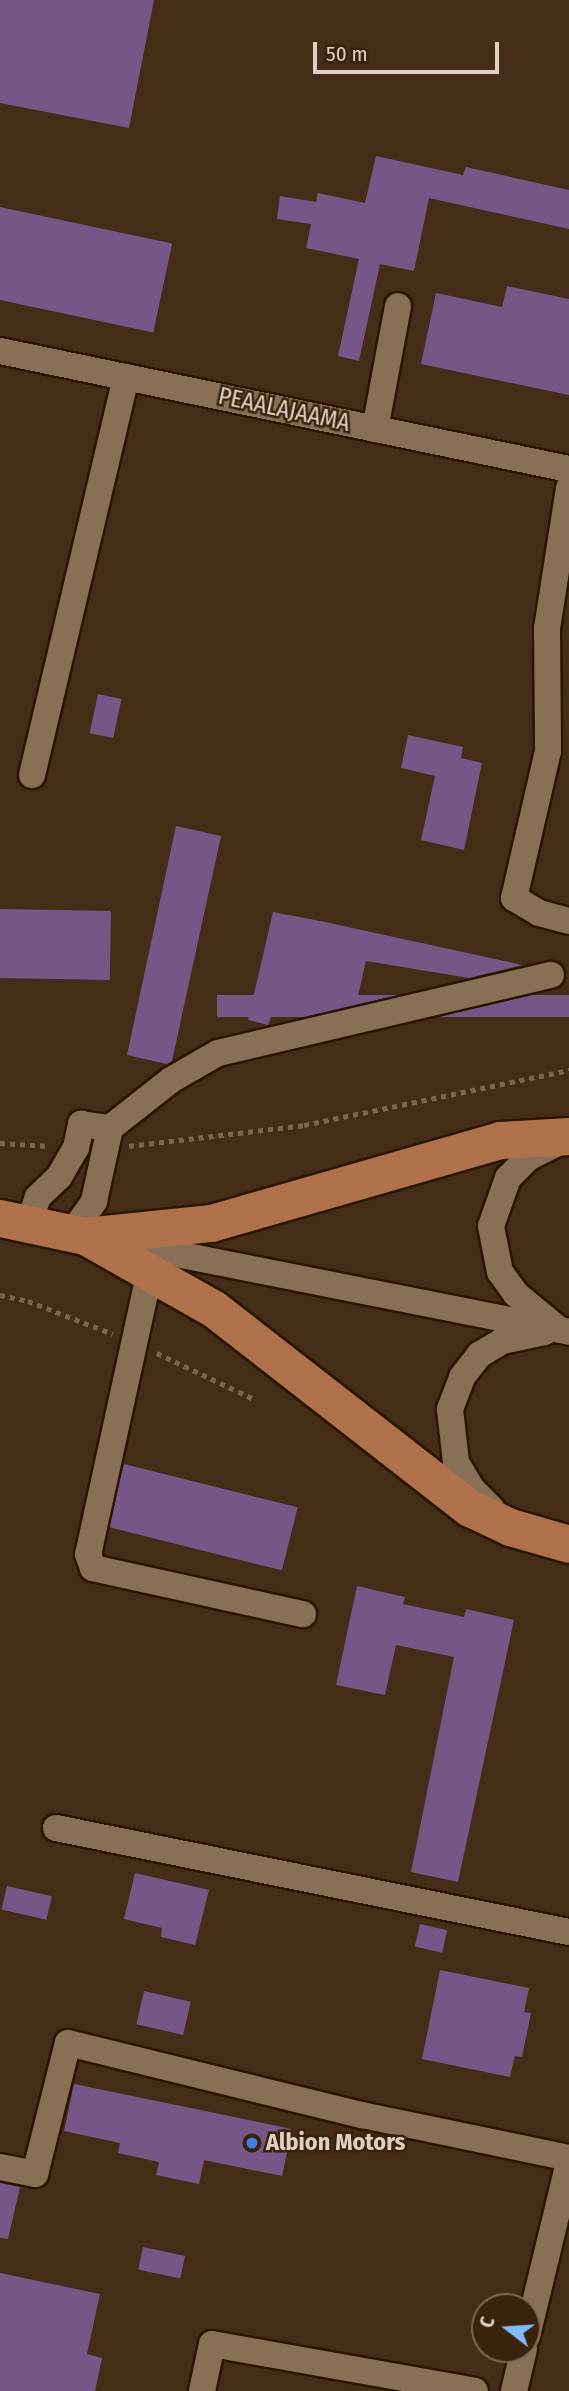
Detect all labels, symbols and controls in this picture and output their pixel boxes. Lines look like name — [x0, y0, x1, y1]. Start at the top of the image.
scale bar — [317, 28, 503, 72]
text: 50 m — [326, 41, 368, 67]
street label: PEAALAJAAMA — [216, 382, 352, 438]
place label: Albion Motors — [266, 2129, 405, 2157]
marker: Albion Motors — [244, 2135, 260, 2151]
north arrow — [471, 2293, 541, 2363]
text: С — [475, 2314, 500, 2330]

